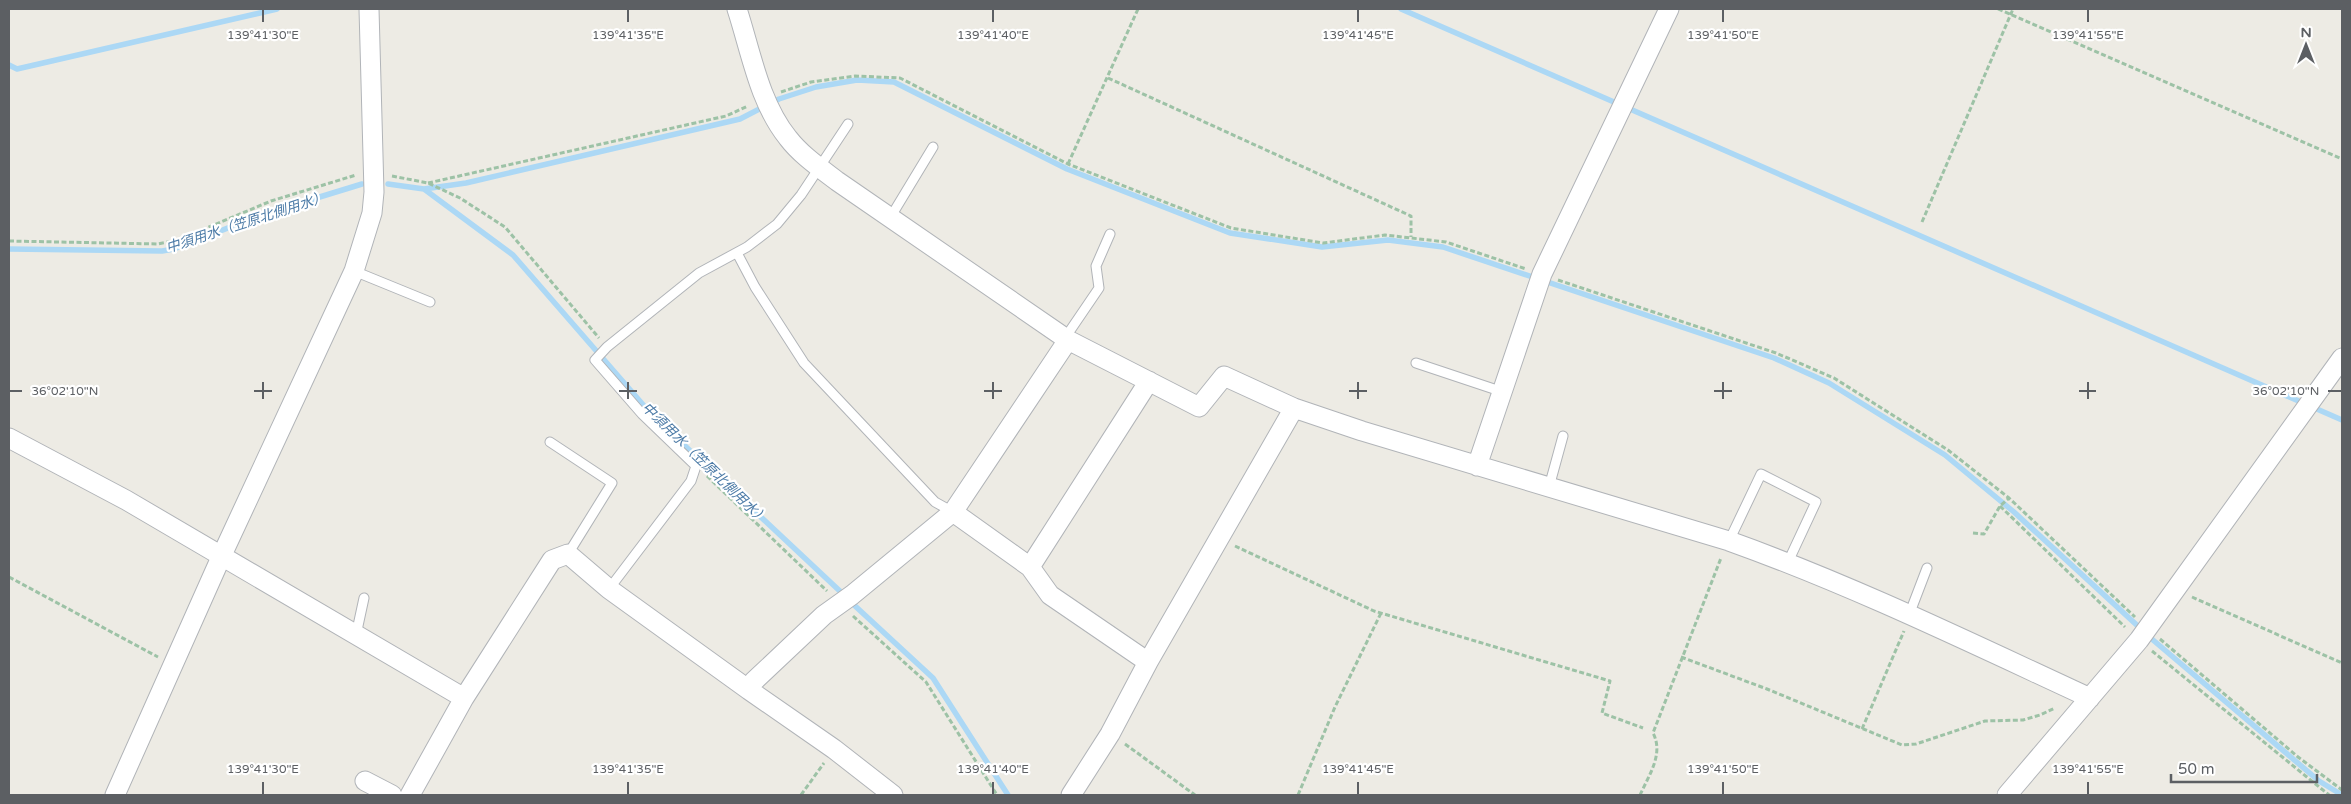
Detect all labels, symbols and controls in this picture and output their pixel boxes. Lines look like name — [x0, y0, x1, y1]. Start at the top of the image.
north arrow — [2281, 20, 2331, 70]
text: N — [2300, 24, 2312, 41]
text: 139°41'30"E — [227, 28, 299, 42]
text: 139°41'35"E — [592, 28, 664, 42]
text: 139°41'40"E — [957, 28, 1029, 42]
text: 139°41'45"E — [1322, 28, 1394, 42]
text: 139°41'50"E — [1687, 28, 1759, 42]
text: 139°41'55"E — [2052, 28, 2124, 42]
water label: 中須用水（笠原北側用水） — [164, 188, 329, 257]
text: 36°02'10"N — [32, 384, 98, 398]
text: 36°02'10"N — [2253, 384, 2319, 398]
water label: 中須用水（笠原北側用水） — [638, 399, 771, 528]
scale bar — [2171, 752, 2317, 784]
text: 50 m — [2178, 760, 2215, 778]
text: 139°41'30"E — [227, 762, 299, 776]
text: 139°41'35"E — [592, 762, 664, 776]
text: 139°41'40"E — [957, 762, 1029, 776]
text: 139°41'45"E — [1322, 762, 1394, 776]
text: 139°41'50"E — [1687, 762, 1759, 776]
text: 139°41'55"E — [2052, 762, 2124, 776]

